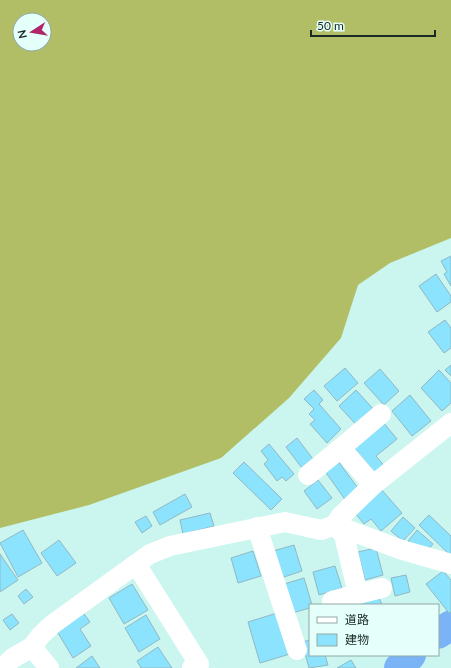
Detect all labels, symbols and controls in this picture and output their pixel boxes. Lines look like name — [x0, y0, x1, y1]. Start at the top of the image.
north arrow — [12, 12, 52, 52]
scale bar — [311, 12, 435, 38]
text: 50 m — [317, 18, 344, 33]
text: N — [14, 29, 29, 40]
legend — [309, 604, 439, 656]
text: 道路 — [345, 612, 369, 627]
text: 建物 — [345, 632, 369, 647]

